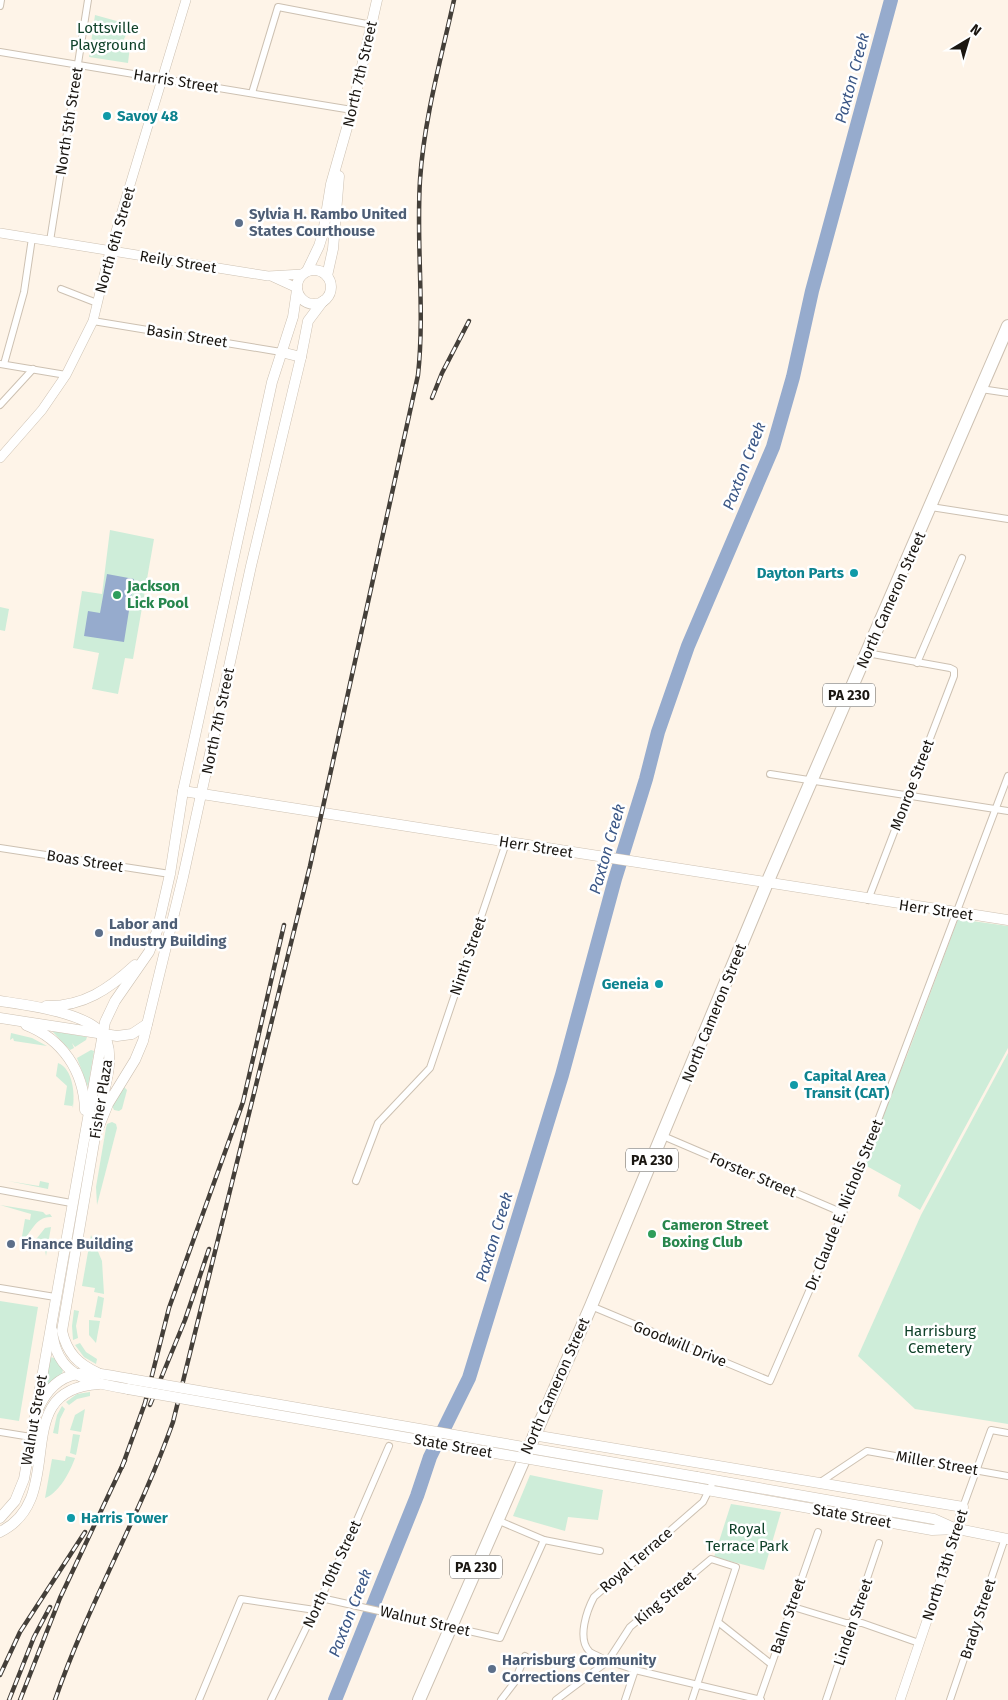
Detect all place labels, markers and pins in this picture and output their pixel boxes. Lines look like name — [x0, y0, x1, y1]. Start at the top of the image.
place label: Savoy 48 — [117, 107, 179, 125]
marker: Savoy 48 — [101, 110, 113, 122]
place label: Sylvia H. Rambo United States Courthouse — [249, 205, 407, 240]
marker: Sylvia H. Rambo United States Courthouse — [233, 217, 245, 229]
place label: Dayton Parts — [757, 564, 844, 582]
marker: Dayton Parts — [848, 567, 860, 579]
place label: Jackson Lick Pool — [126, 577, 189, 612]
marker: Jackson Lick Pool — [111, 589, 123, 601]
place label: Labor and Industry Building — [109, 915, 227, 950]
marker: Labor and Industry Building — [93, 927, 105, 939]
place label: Geneia — [602, 975, 649, 993]
marker: Geneia — [653, 978, 665, 990]
place label: Capital Area Transit (CAT) — [804, 1067, 890, 1102]
marker: Capital Area Transit (CAT) — [788, 1079, 800, 1091]
place label: Cameron Street Boxing Club — [662, 1216, 769, 1251]
marker: Cameron Street Boxing Club — [646, 1228, 658, 1240]
place label: Finance Building — [21, 1235, 134, 1253]
marker: Finance Building — [5, 1238, 17, 1250]
place label: Harris Tower — [81, 1509, 169, 1527]
marker: Harris Tower — [65, 1512, 77, 1524]
place label: Harrisburg Community Corrections Center — [502, 1651, 657, 1686]
marker: Harrisburg Community Corrections Center — [486, 1663, 498, 1675]

